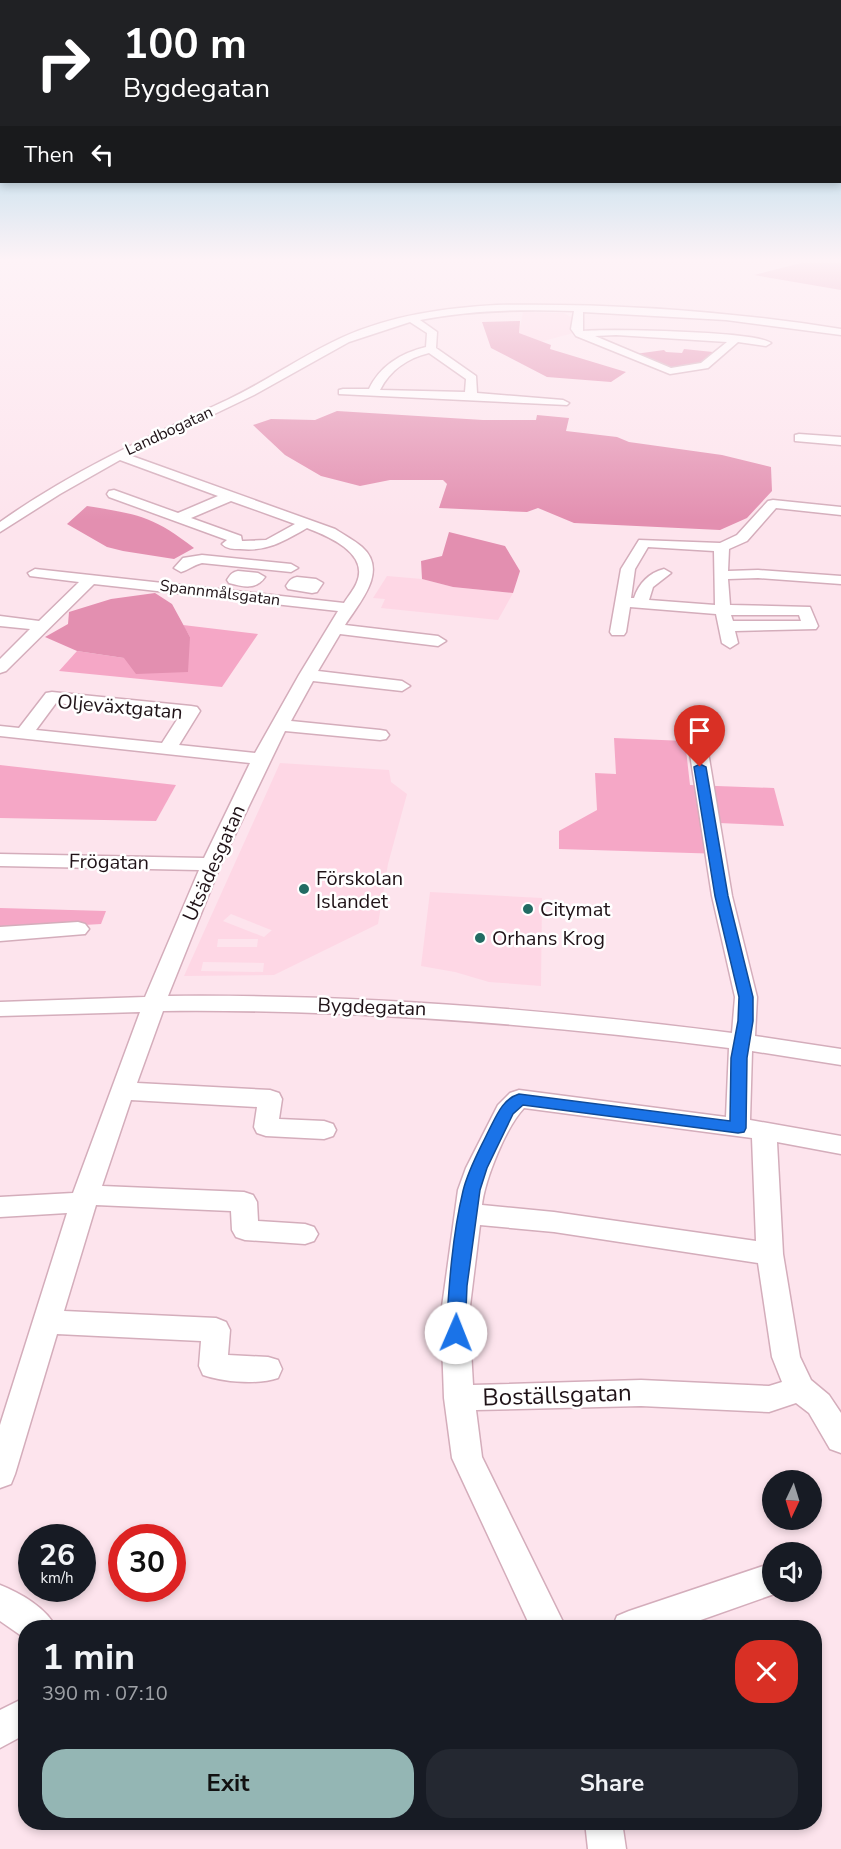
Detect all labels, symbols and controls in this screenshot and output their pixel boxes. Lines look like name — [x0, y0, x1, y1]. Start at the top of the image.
text: 100 m — [123, 16, 247, 73]
icon: right — [24, 24, 102, 102]
text: Bygdegatan — [123, 70, 270, 107]
icon: left — [86, 138, 119, 171]
text: Then — [24, 140, 74, 170]
street label: Landbogatan — [121, 401, 217, 461]
street label: Spannmålsgatan — [158, 575, 282, 611]
street label: Oljeväxtgatan — [56, 688, 184, 726]
pin — [674, 705, 725, 767]
icon: arrive — [683, 714, 716, 747]
street label: Utsädesgatan — [176, 800, 252, 926]
street label: Frögatan — [69, 848, 149, 876]
place label: Förskolan Islandet — [316, 865, 403, 915]
marker: Förskolan Islandet — [297, 882, 311, 896]
place label: Citymat — [540, 896, 611, 923]
marker: Citymat — [521, 902, 535, 916]
place label: Orhans Krog — [492, 925, 605, 952]
marker: Orhans Krog — [473, 931, 487, 945]
street label: Bygdegatan — [317, 992, 427, 1022]
position arrow — [424, 1301, 488, 1365]
street label: Boställsgatan — [482, 1376, 632, 1414]
north arrow — [762, 1470, 822, 1530]
map controls — [762, 1470, 822, 1602]
speed limit sign: 30 — [108, 1524, 186, 1602]
text: 26 — [39, 1535, 75, 1576]
button: sound — [762, 1542, 822, 1602]
text: km/h — [40, 1568, 74, 1588]
text: 1 min — [42, 1633, 135, 1682]
button: close — [735, 1640, 798, 1703]
text: 390 m · 07:10 — [42, 1680, 168, 1707]
button: Exit — [42, 1749, 414, 1818]
button: Share — [426, 1749, 798, 1818]

